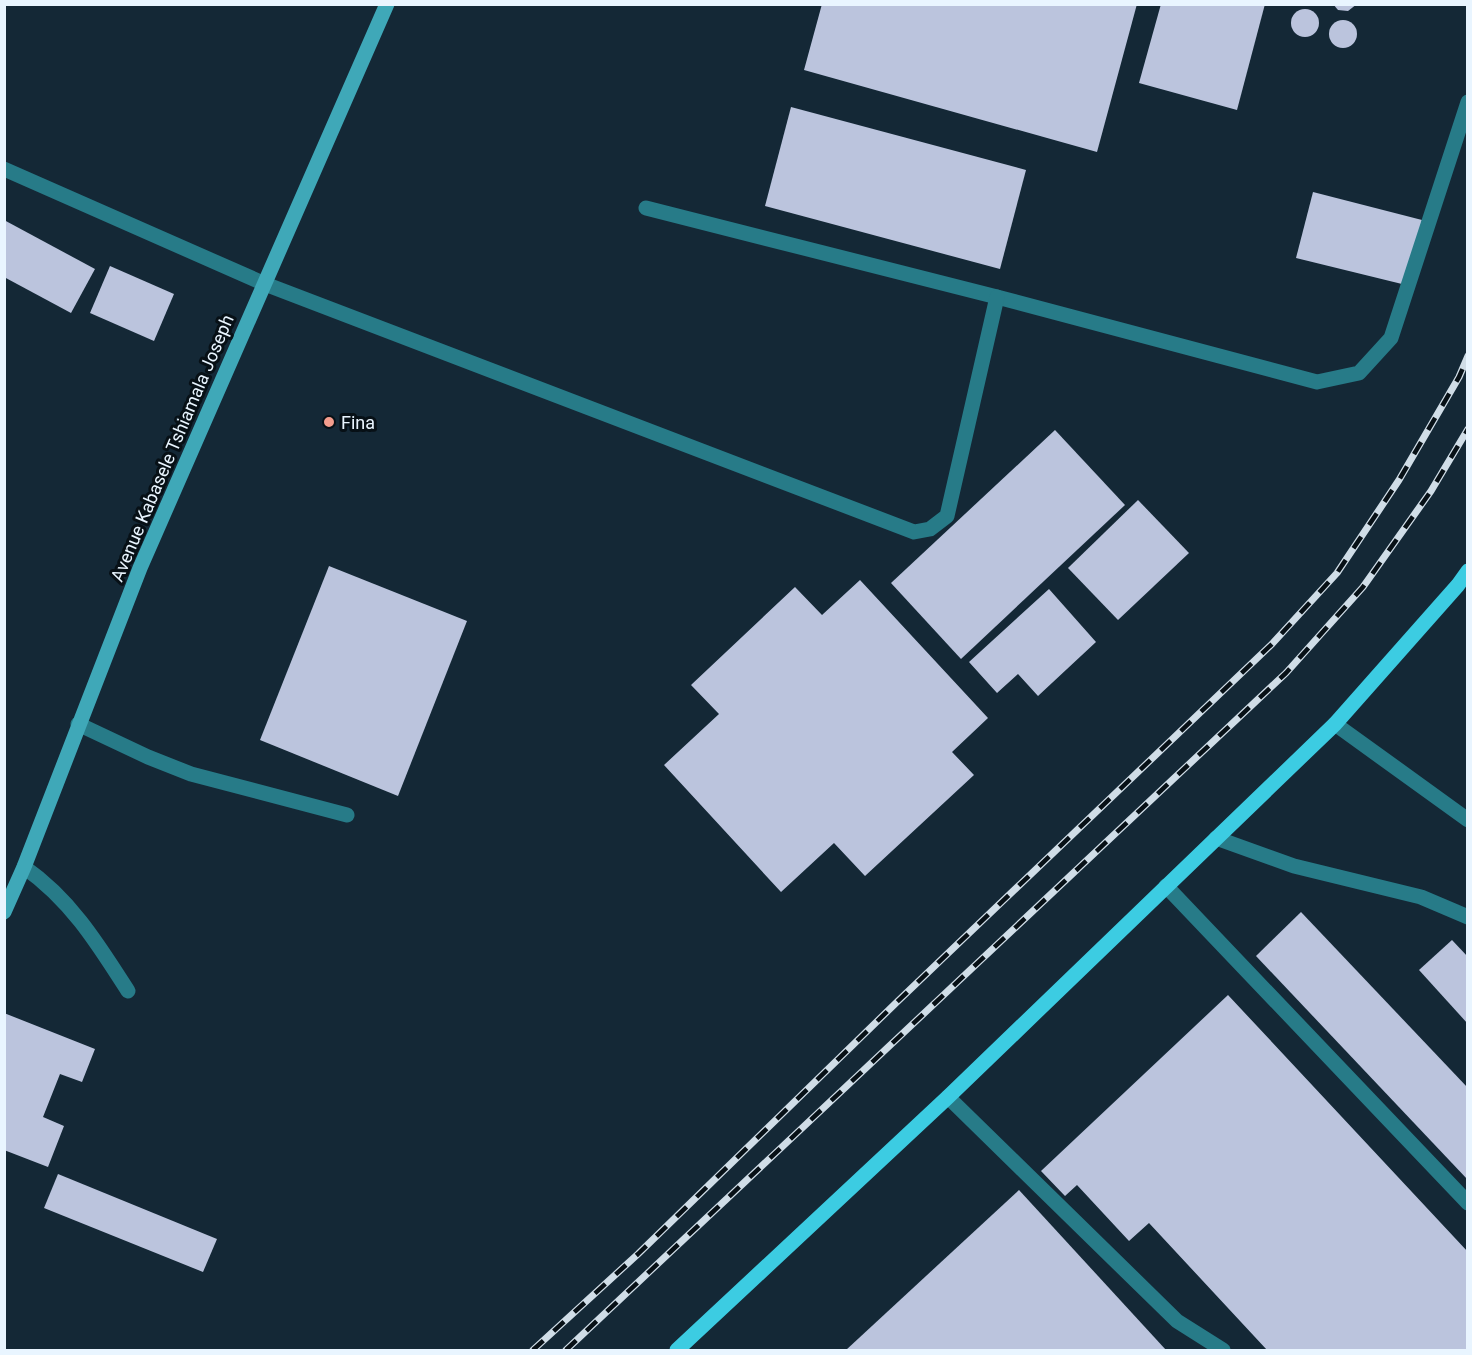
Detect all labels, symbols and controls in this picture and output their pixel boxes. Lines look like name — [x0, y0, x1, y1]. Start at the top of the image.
street label: Avenue Kabasele Tshiamala Joseph — [106, 312, 238, 584]
place label: Fina — [341, 412, 375, 433]
marker: Fina — [322, 415, 336, 429]

